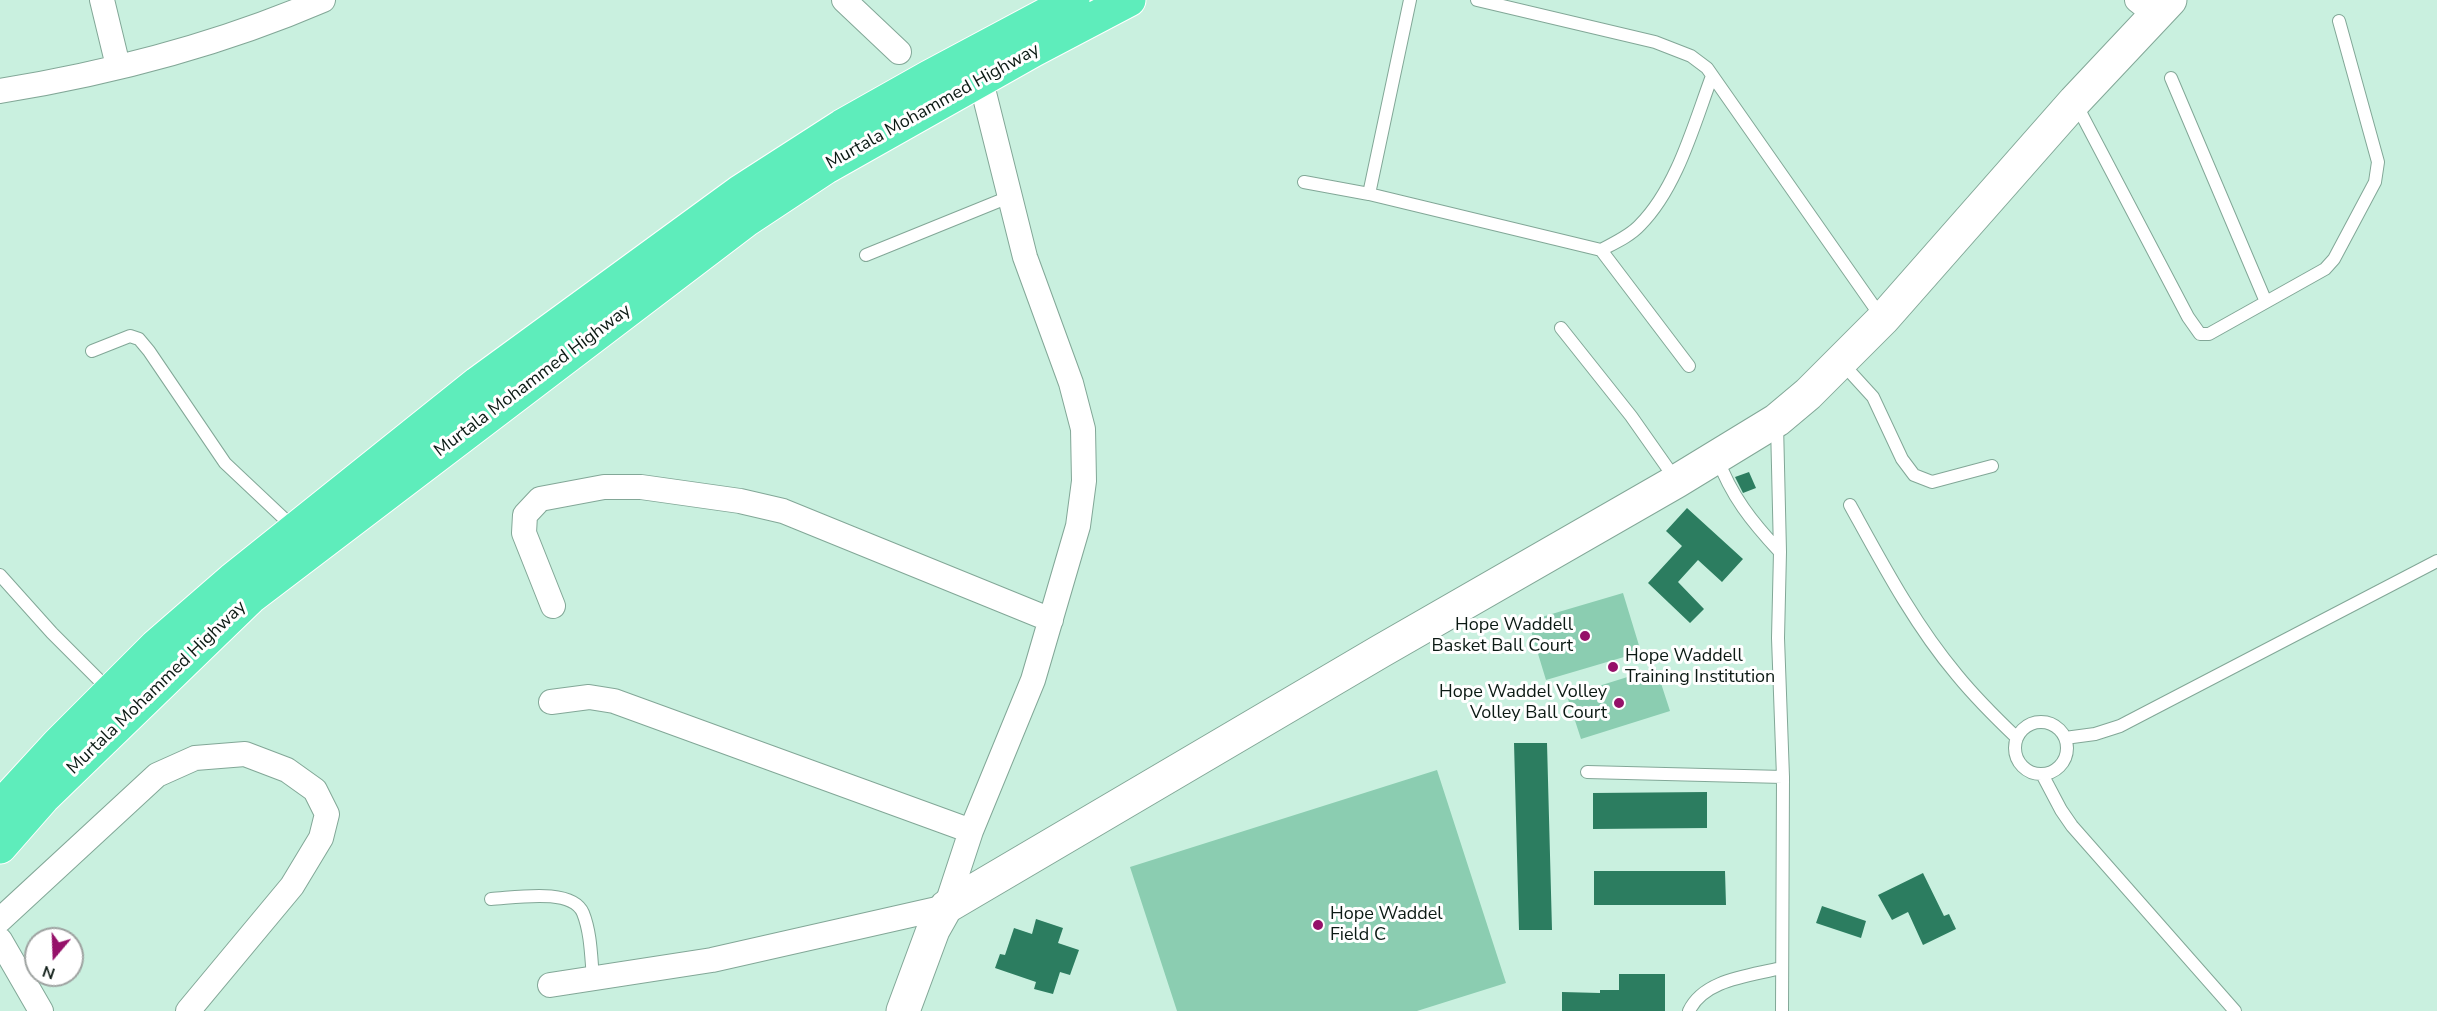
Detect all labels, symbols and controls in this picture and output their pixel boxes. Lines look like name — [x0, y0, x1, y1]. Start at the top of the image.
street label: Murtala Mohammed Highway — [823, 39, 1043, 175]
street label: Murtala Mohammed Highway — [430, 300, 636, 462]
street label: Murtala Mohammed Highway — [63, 597, 251, 779]
place label: Hope Waddell Basket Ball Court — [1432, 615, 1573, 658]
marker: Hope Waddell Basket Ball Court — [1578, 629, 1592, 643]
place label: Hope Waddell Training Institution — [1625, 646, 1775, 688]
marker: Hope Waddell Training Institution — [1606, 660, 1620, 674]
place label: Hope Waddel Volley Volley Ball Court — [1439, 682, 1607, 724]
marker: Hope Waddel Volley Volley Ball Court — [1612, 696, 1626, 710]
place label: Hope Waddel Field C — [1330, 904, 1443, 946]
marker: Hope Waddel Field C — [1311, 918, 1325, 932]
north arrow — [24, 927, 84, 987]
text: N — [40, 960, 58, 984]

